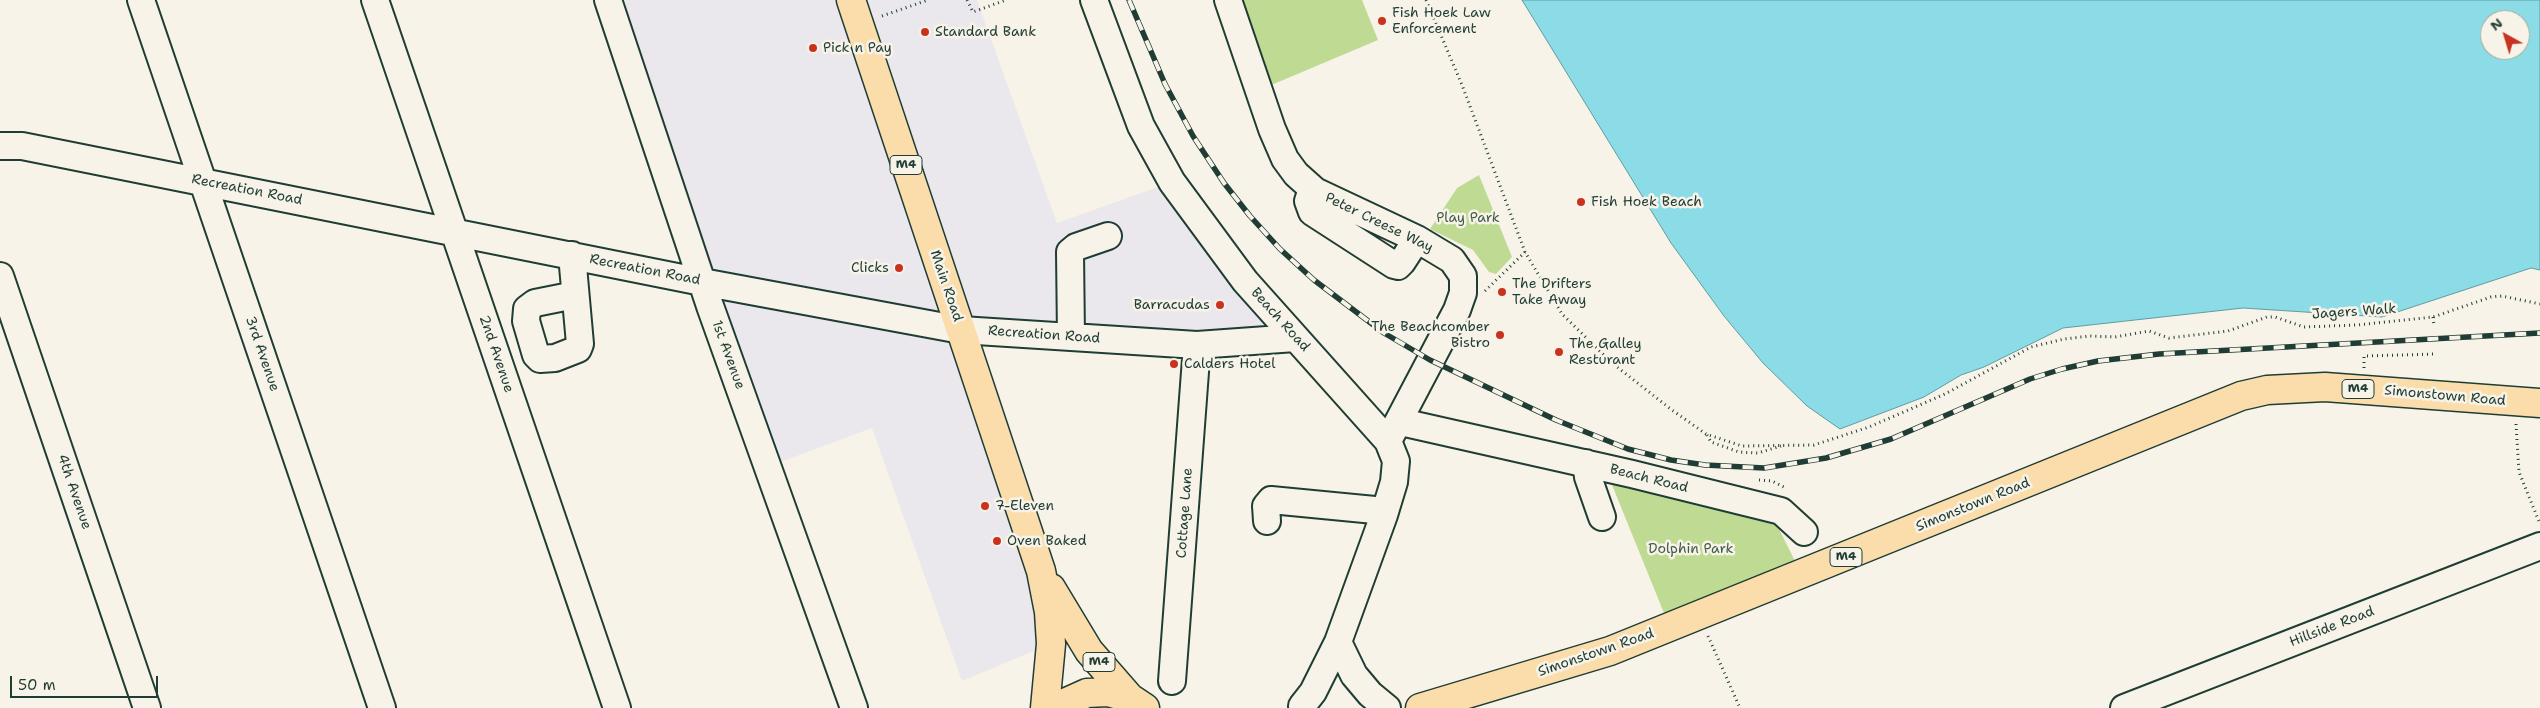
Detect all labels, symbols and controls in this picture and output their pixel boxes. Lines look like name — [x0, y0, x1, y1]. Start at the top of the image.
place label: Fish Hoek Law Enforcement — [1392, 5, 1491, 38]
north arrow — [2480, 10, 2530, 60]
text: N — [2486, 14, 2506, 35]
marker: Fish Hoek Law Enforcement — [1376, 15, 1388, 27]
place label: Standard Bank — [935, 24, 1036, 40]
marker: Standard Bank — [919, 26, 931, 38]
place label: Pick n Pay — [823, 40, 892, 56]
marker: Pick n Pay — [807, 42, 819, 54]
road number: M4 — [890, 156, 922, 174]
street label: Recreation Road — [190, 171, 304, 209]
street label: Peter Creese Way — [1322, 190, 1436, 256]
place label: Fish Hoek Beach — [1591, 194, 1702, 210]
marker: Fish Hoek Beach — [1575, 196, 1587, 208]
park label: Play Park — [1436, 210, 1500, 226]
street label: Main Road — [926, 248, 966, 324]
street label: Recreation Road — [588, 251, 702, 289]
place label: Clicks — [851, 260, 889, 276]
marker: Clicks — [893, 262, 905, 274]
place label: The Drifters Take Away — [1512, 276, 1592, 308]
street label: Beach Road — [1247, 285, 1313, 355]
marker: The Drifters Take Away — [1496, 286, 1508, 298]
place label: Barracudas — [1134, 297, 1210, 313]
marker: Barracudas — [1214, 299, 1226, 311]
street label: Jagers Walk — [2311, 301, 2397, 323]
street label: 2nd Avenue — [475, 313, 517, 395]
street label: 3rd Avenue — [241, 314, 283, 394]
street label: 1st Avenue — [708, 318, 748, 392]
place label: The Beachcomber Bistro — [1371, 319, 1490, 352]
street label: Recreation Road — [987, 323, 1101, 347]
marker: The Beachcomber Bistro — [1494, 329, 1506, 341]
place label: The Galley Resturant — [1569, 336, 1642, 368]
marker: The Galley Resturant — [1553, 346, 1565, 358]
place label: Calders Hotel — [1184, 356, 1275, 372]
marker: Calders Hotel — [1168, 358, 1180, 370]
road number: M4 — [2342, 379, 2374, 398]
street label: Simonstown Road — [2384, 382, 2506, 410]
street label: 4th Avenue — [53, 452, 95, 532]
street label: Beach Road — [1608, 461, 1690, 497]
street label: Cottage Lane — [1173, 467, 1197, 559]
street label: Simonstown Road — [1913, 474, 2033, 536]
place label: 7-Eleven — [995, 498, 1054, 514]
marker: 7-Eleven — [979, 500, 991, 512]
place label: Oven Baked — [1007, 533, 1087, 549]
marker: Oven Baked — [991, 535, 1003, 547]
park label: Dolphin Park — [1648, 541, 1734, 557]
road number: M4 — [1830, 548, 1862, 566]
street label: Hillside Road — [2287, 603, 2377, 651]
street label: Simonstown Road — [1536, 625, 1656, 681]
road number: M4 — [1083, 652, 1115, 672]
scale bar — [12, 666, 160, 698]
text: 50 m — [18, 675, 56, 695]

